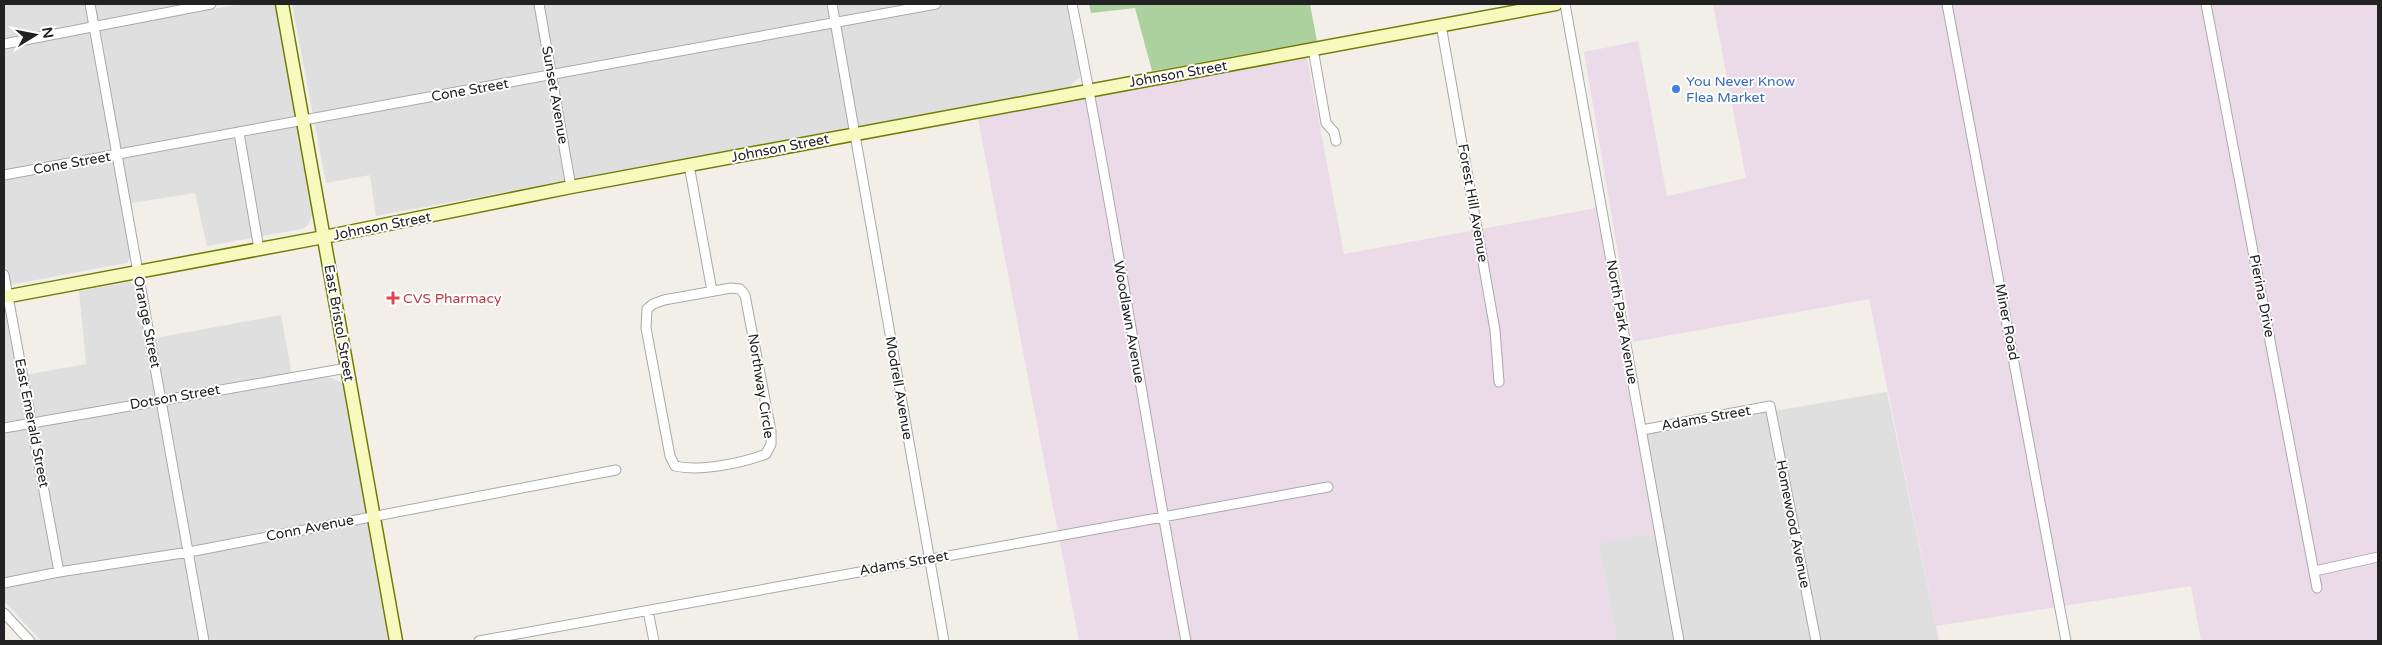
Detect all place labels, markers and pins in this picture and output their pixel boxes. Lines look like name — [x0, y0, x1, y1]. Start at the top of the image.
place label: You Never Know Flea Market — [1686, 73, 1795, 106]
marker: You Never Know Flea Market — [1670, 83, 1682, 95]
place label: CVS Pharmacy — [403, 290, 502, 307]
marker: CVS Pharmacy — [387, 292, 399, 304]

